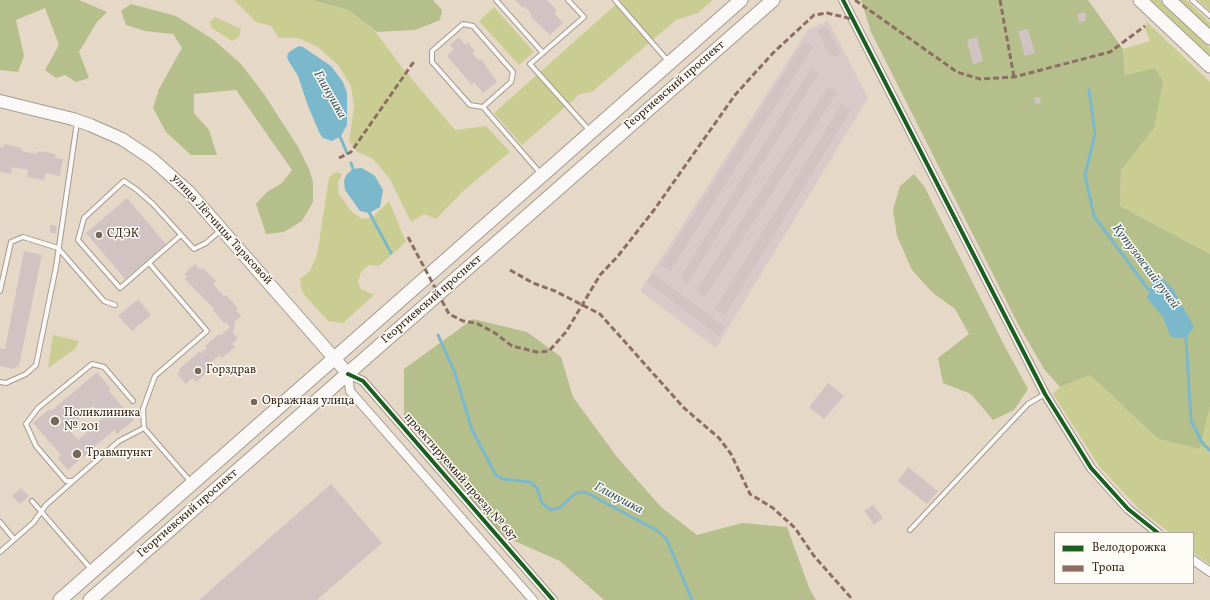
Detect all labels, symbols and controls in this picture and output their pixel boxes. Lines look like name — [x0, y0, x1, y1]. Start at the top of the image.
street label: Георгиевский проспект — [622, 38, 728, 134]
water label: Глинушка — [309, 68, 349, 122]
street label: улица Лётчицы Тарасовой — [167, 172, 275, 288]
water label: Кутузовский ручей — [1108, 222, 1182, 312]
place label: СДЭК — [107, 228, 139, 242]
marker: СДЭК — [94, 230, 104, 240]
street label: Георгиевский проспект — [379, 252, 485, 348]
place label: Горздрав — [206, 364, 256, 378]
marker: Горздрав — [193, 366, 203, 376]
place label: Овражная улица — [262, 395, 354, 409]
marker: Овражная улица — [249, 397, 259, 407]
place label: Поликлиника № 201 — [64, 407, 140, 435]
street label: проектируемый проезд № 687 — [400, 411, 520, 545]
marker: Поликлиника № 201 — [49, 415, 61, 427]
place label: Травмпункт — [86, 447, 153, 461]
marker: Травмпункт — [71, 448, 83, 460]
street label: Георгиевский проспект — [135, 466, 241, 562]
water label: Глинушка — [591, 480, 645, 518]
legend — [1054, 532, 1194, 584]
text: Велодорожка — [1092, 540, 1166, 556]
text: Тропа — [1092, 560, 1125, 576]

